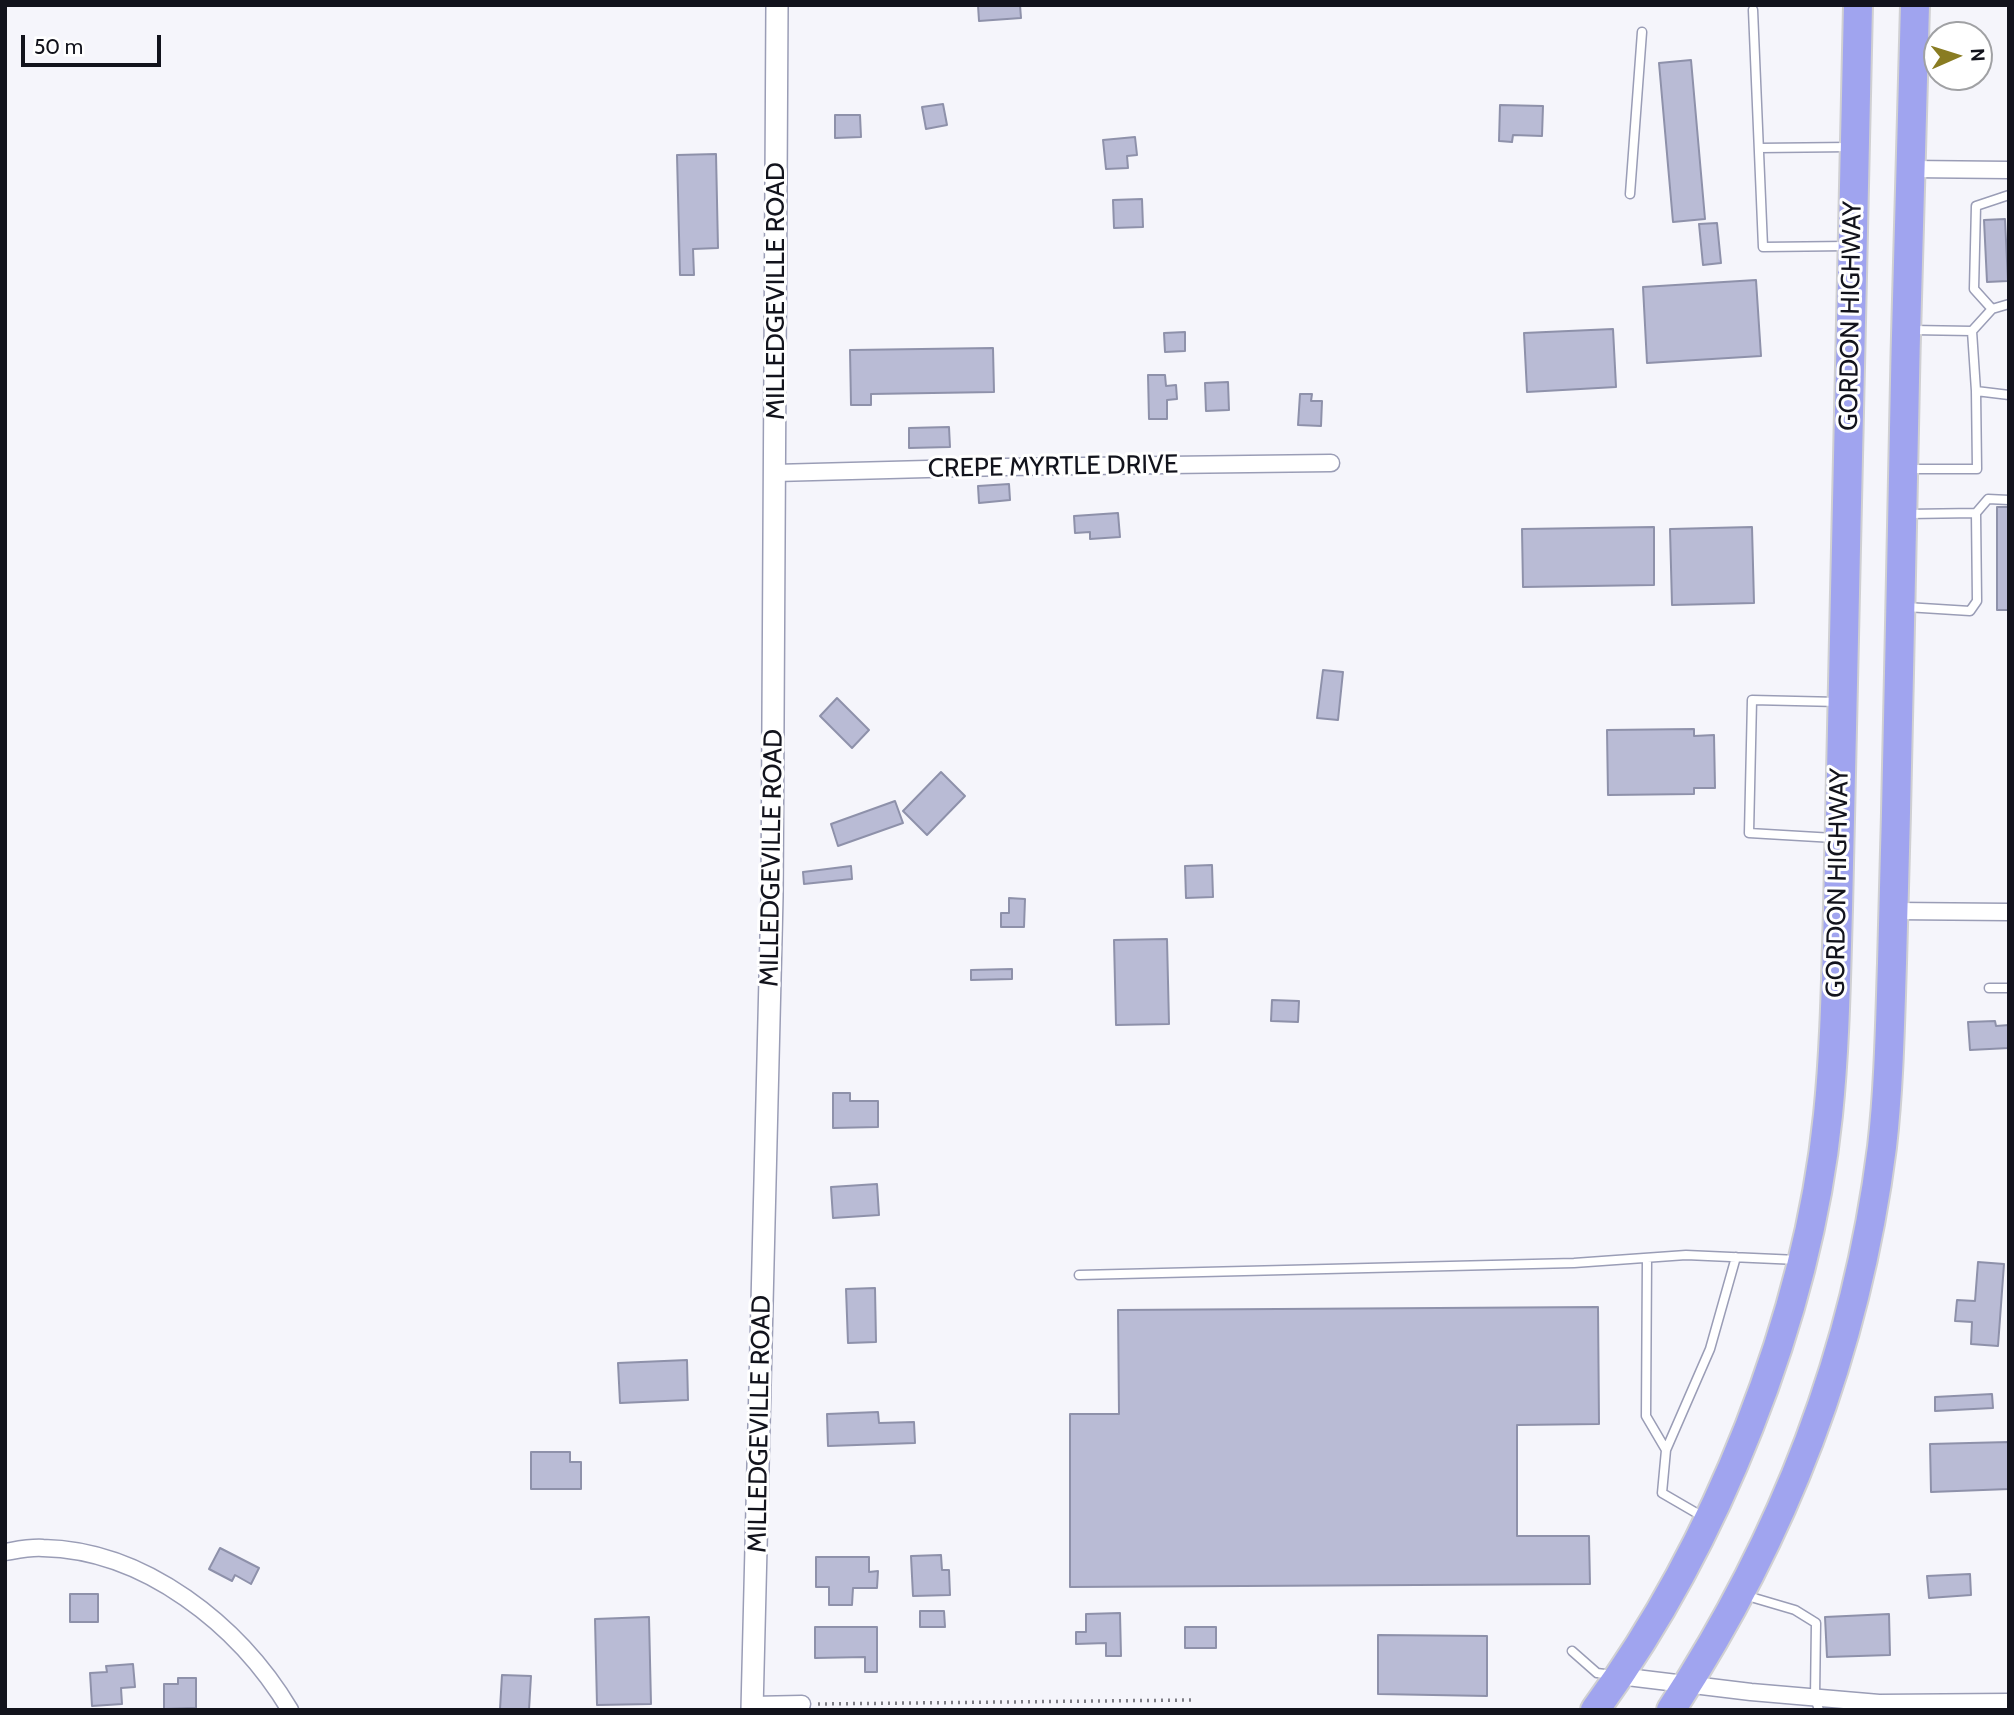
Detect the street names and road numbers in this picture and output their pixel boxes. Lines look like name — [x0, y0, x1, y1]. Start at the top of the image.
street label: MILLEDGEVILLE ROAD — [760, 162, 792, 420]
street label: GORDON HIGHWAY — [1833, 201, 1869, 431]
street label: CREPE MYRTLE DRIVE — [928, 449, 1178, 485]
street label: MILLEDGEVILLE ROAD — [754, 729, 790, 987]
street label: GORDON HIGHWAY — [1820, 768, 1856, 998]
street label: MILLEDGEVILLE ROAD — [742, 1295, 778, 1553]

